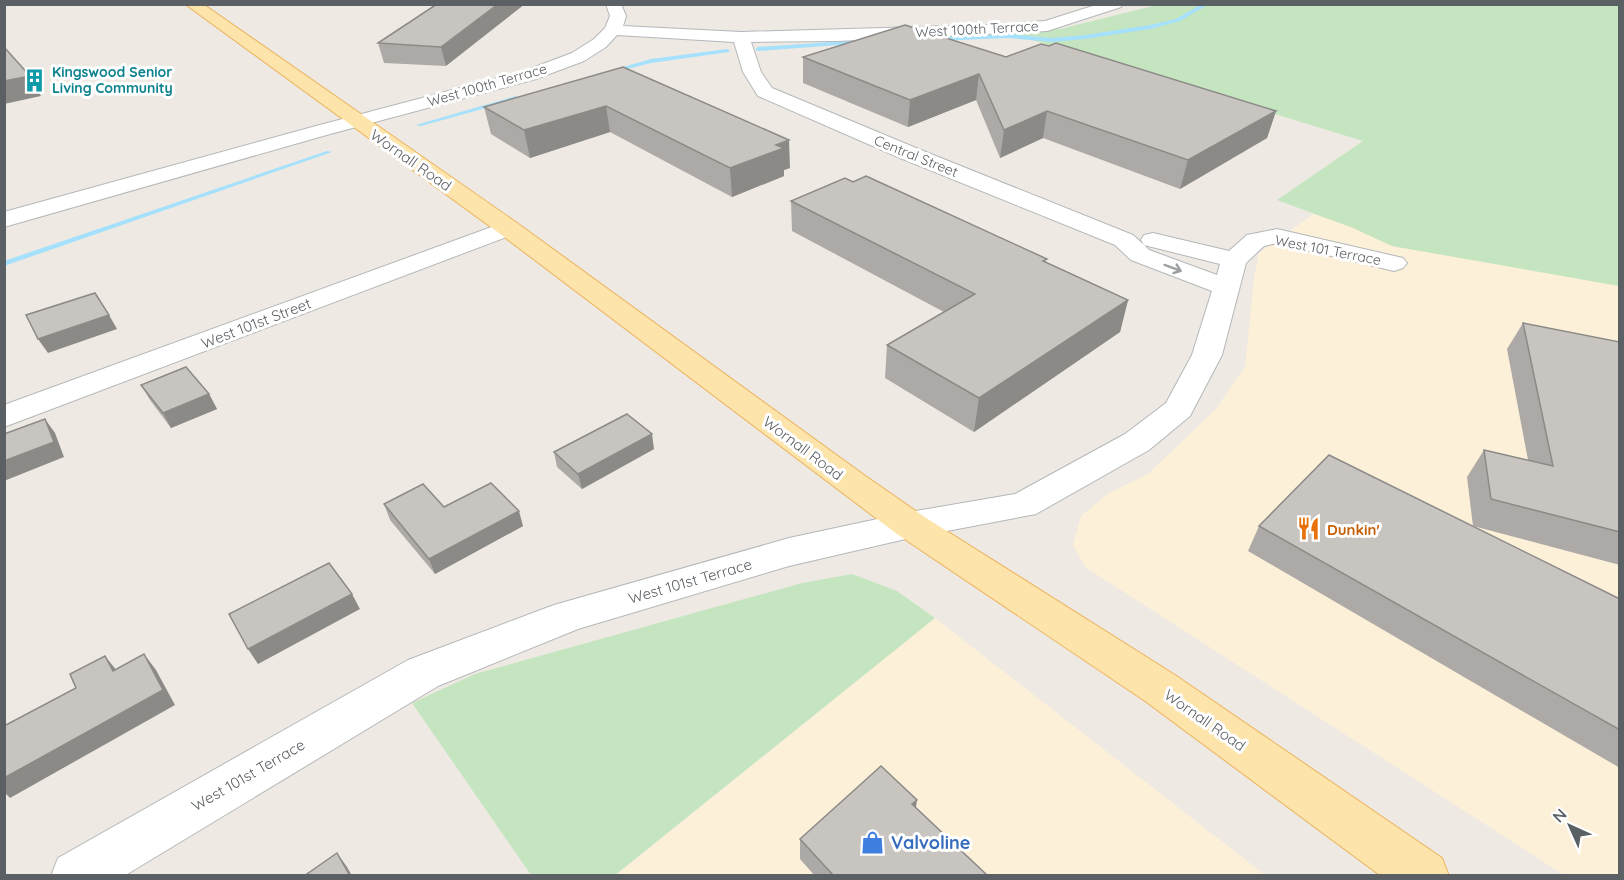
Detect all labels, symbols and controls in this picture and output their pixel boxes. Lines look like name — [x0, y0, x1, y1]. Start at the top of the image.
street label: West 100th Terrace — [915, 17, 1039, 41]
street label: West 100th Terrace — [425, 59, 549, 111]
place label: Kingswood Senior Living Community — [52, 63, 173, 97]
building icon: Kingswood Senior Living Community — [21, 67, 47, 93]
street label: Wornall Road — [367, 125, 455, 195]
street label: Central Street — [871, 131, 961, 181]
street label: West 101 Terrace — [1273, 231, 1383, 269]
one-way arrow — [1164, 263, 1182, 274]
street label: West 101st Street — [198, 293, 314, 353]
street label: Wornall Road — [759, 412, 847, 484]
restaurant icon: Dunkin' — [1296, 516, 1322, 542]
place label: Dunkin' — [1327, 520, 1380, 539]
street label: West 101st Terrace — [626, 554, 754, 608]
street label: Wornall Road — [1161, 685, 1249, 755]
street label: West 101st Terrace — [188, 735, 308, 815]
north arrow — [1540, 796, 1600, 856]
text: N — [1548, 804, 1571, 827]
shop icon: Valvoline — [860, 829, 886, 855]
place label: Valvoline — [891, 831, 970, 854]

